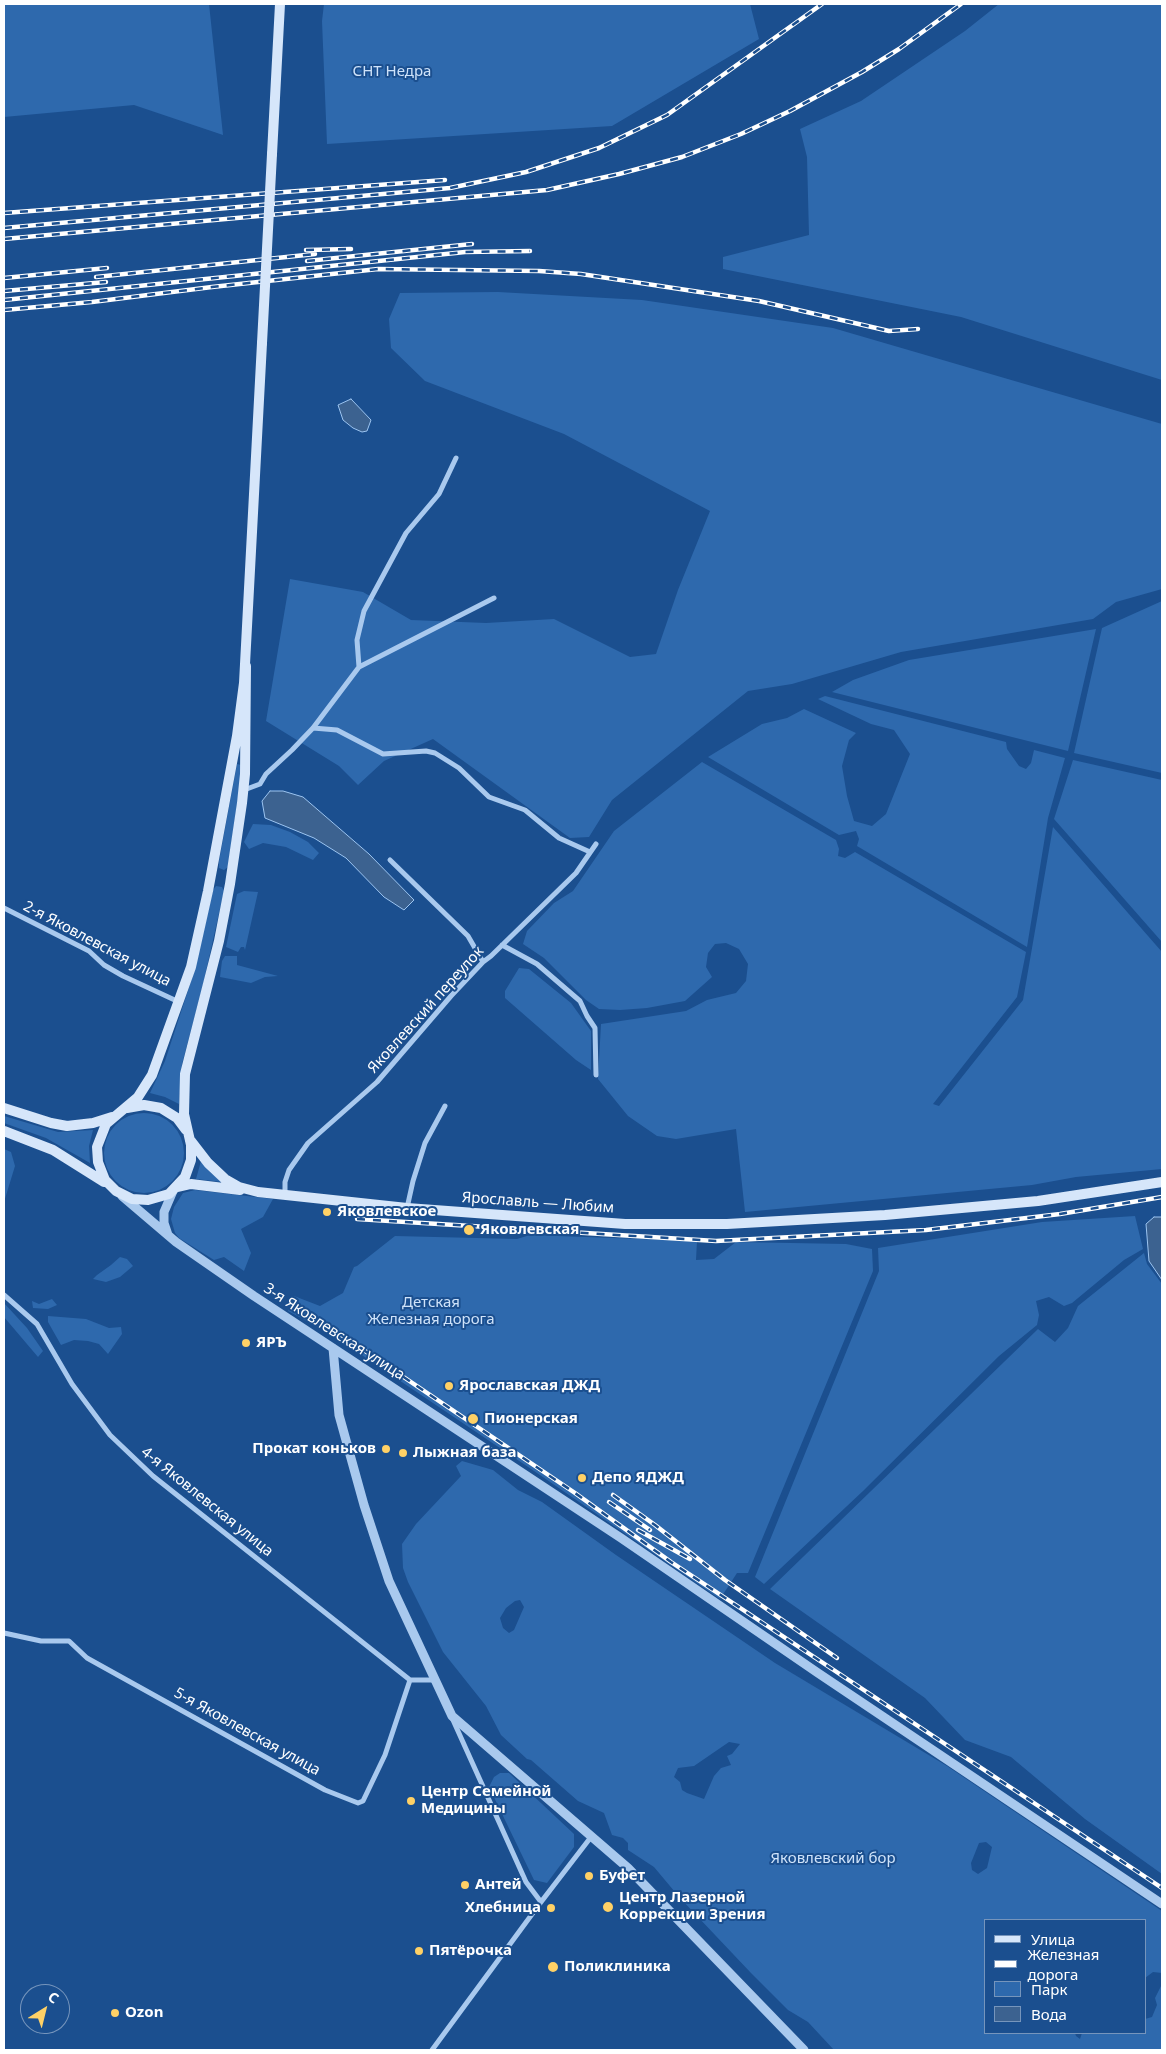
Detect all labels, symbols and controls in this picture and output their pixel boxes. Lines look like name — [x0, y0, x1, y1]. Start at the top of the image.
park label: СНТ Недра — [353, 63, 431, 81]
street label: 2-я Яковлевская улица — [20, 897, 174, 991]
street label: Яковлевский переулок — [364, 943, 488, 1077]
street label: Ярославль — Любим — [461, 1189, 615, 1217]
place label: Яковлевское — [337, 1203, 436, 1221]
marker: Яковлевское — [321, 1206, 333, 1218]
place label: Яковлевская — [480, 1221, 579, 1239]
marker: Яковлевская — [462, 1223, 476, 1237]
street label: 3-я Яковлевская улица — [260, 1280, 408, 1384]
park label: Детская Железная дорога — [368, 1294, 494, 1329]
place label: ЯРЪ — [256, 1334, 287, 1352]
marker: ЯРЪ — [240, 1337, 252, 1349]
place label: Ярославская ДЖД — [459, 1377, 600, 1395]
marker: Ярославская ДЖД — [443, 1380, 455, 1392]
place label: Пионерская — [484, 1410, 578, 1428]
marker: Пионерская — [466, 1412, 480, 1426]
place label: Прокат коньков — [252, 1440, 376, 1458]
street label: 4-я Яковлевская улица — [137, 1443, 277, 1561]
marker: Прокат коньков — [380, 1443, 392, 1455]
place label: Лыжная база — [413, 1444, 517, 1462]
marker: Лыжная база — [397, 1447, 409, 1459]
place label: Депо ЯДЖД — [592, 1469, 684, 1487]
marker: Депо ЯДЖД — [576, 1472, 588, 1484]
street label: 5-я Яковлевская улица — [171, 1684, 323, 1780]
place label: Центр Семейной Медицины — [421, 1783, 551, 1818]
marker: Центр Семейной Медицины — [405, 1795, 417, 1807]
park label: Яковлевский бор — [770, 1850, 896, 1868]
place label: Буфет — [599, 1867, 645, 1885]
marker: Буфет — [583, 1870, 595, 1882]
place label: Антей — [475, 1876, 522, 1894]
marker: Антей — [459, 1879, 471, 1891]
place label: Центр Лазерной Коррекции Зрения — [619, 1889, 766, 1924]
place label: Хлебница — [465, 1899, 541, 1917]
marker: Центр Лазерной Коррекции Зрения — [601, 1900, 615, 1914]
marker: Хлебница — [545, 1902, 557, 1914]
legend — [984, 1919, 1146, 2034]
text: Улица — [1031, 1929, 1075, 1949]
place label: Пятёрочка — [429, 1942, 512, 1960]
text: Железная дорога — [1027, 1944, 1100, 1984]
marker: Пятёрочка — [413, 1945, 425, 1957]
place label: Поликлиника — [564, 1958, 671, 1976]
marker: Поликлиника — [546, 1960, 560, 1974]
text: Парк — [1031, 1979, 1067, 1999]
north arrow — [20, 1984, 70, 2034]
text: С — [44, 1987, 63, 2008]
place label: Ozon — [125, 2004, 163, 2022]
text: Вода — [1031, 2004, 1067, 2024]
marker: Ozon — [109, 2007, 121, 2019]

